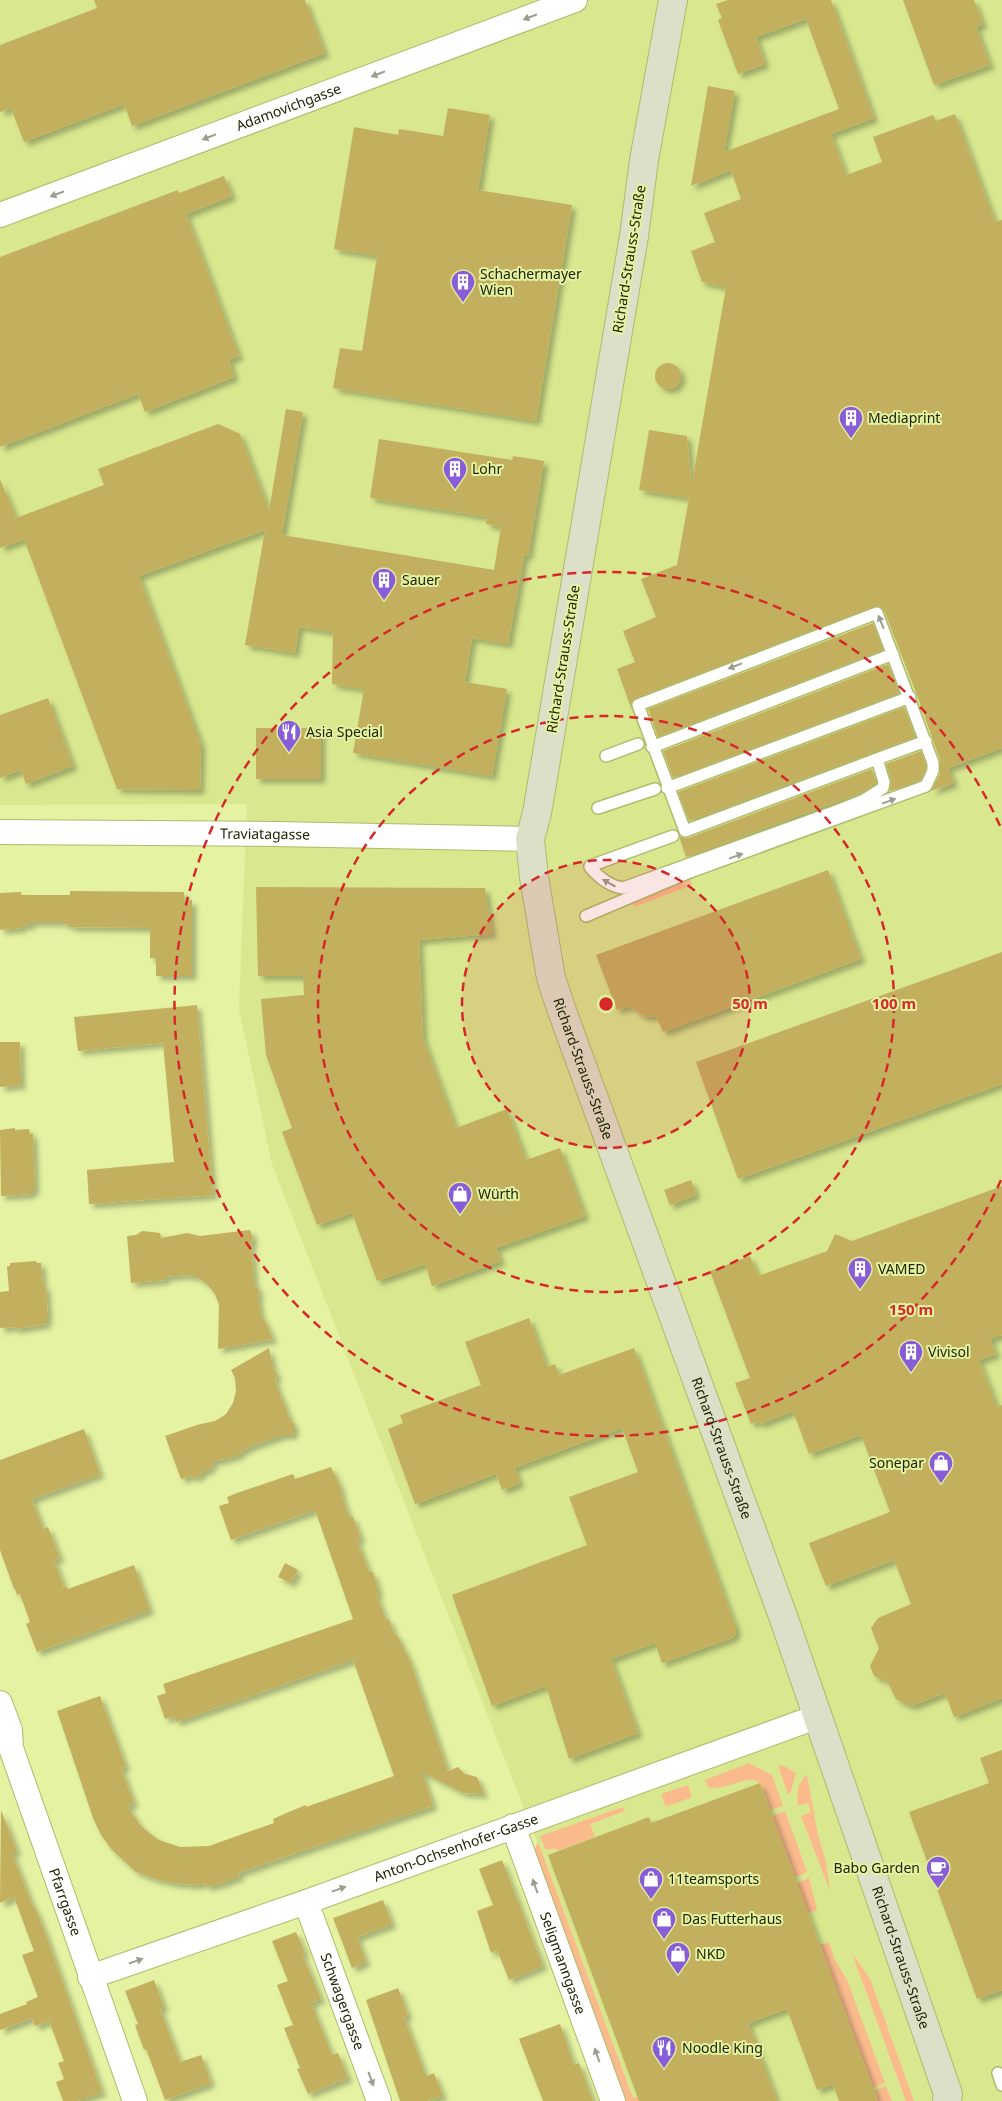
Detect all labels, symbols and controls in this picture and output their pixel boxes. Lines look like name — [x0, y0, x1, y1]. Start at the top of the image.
one-way arrow — [522, 13, 537, 21]
one-way arrow — [370, 71, 385, 78]
street label: Adamovichgasse — [233, 78, 344, 135]
one-way arrow — [201, 133, 216, 141]
street label: Richard-Strauss-Straße — [607, 183, 650, 334]
one-way arrow — [49, 190, 64, 198]
place label: Schachermayer Wien — [480, 264, 582, 299]
building icon: Schachermayer Wien — [450, 269, 476, 303]
building icon: Mediaprint — [838, 405, 864, 439]
place label: Mediaprint — [868, 408, 940, 427]
building icon: Lohr — [442, 456, 468, 490]
place label: Lohr — [472, 459, 502, 478]
building icon: Sauer — [371, 567, 397, 601]
place label: Sauer — [402, 570, 440, 589]
street label: Richard-Strauss-Straße — [541, 583, 584, 734]
one-way arrow — [877, 614, 885, 629]
one-way arrow — [727, 663, 742, 671]
restaurant icon: Asia Special — [276, 719, 302, 753]
place label: Asia Special — [306, 722, 383, 741]
one-way arrow — [882, 796, 897, 804]
street label: Traviatagasse — [220, 824, 310, 844]
one-way arrow — [729, 852, 744, 859]
one-way arrow — [602, 879, 617, 887]
text: 50 m — [732, 993, 768, 1013]
text: 100 m — [872, 993, 916, 1013]
street label: Richard-Strauss-Straße — [549, 995, 618, 1142]
centre of rings — [597, 995, 615, 1013]
shop icon: Würth — [447, 1181, 473, 1215]
place label: Würth — [478, 1184, 519, 1203]
building icon: VAMED — [847, 1256, 873, 1290]
place label: VAMED — [878, 1259, 926, 1278]
text: 150 m — [889, 1299, 933, 1319]
building icon: Vivisol — [898, 1339, 924, 1373]
place label: Vivisol — [928, 1342, 970, 1361]
street label: Richard-Strauss-Straße — [687, 1374, 757, 1522]
shop icon: Sonepar — [928, 1450, 954, 1484]
place label: Sonepar — [869, 1453, 924, 1472]
street label: Anton-Ochsenhofer-Gasse — [371, 1809, 541, 1886]
cafe icon: Babo Garden — [925, 1855, 951, 1889]
place label: Babo Garden — [834, 1858, 920, 1877]
street label: Pfarrgasse — [45, 1865, 86, 1938]
shop icon: 11teamsports — [638, 1866, 664, 1900]
place label: 11teamsports — [668, 1869, 760, 1888]
one-way arrow — [531, 1878, 539, 1893]
street label: Richard-Strauss-Straße — [868, 1883, 935, 2031]
one-way arrow — [332, 1885, 347, 1893]
shop icon: Das Futterhaus — [651, 1906, 677, 1940]
street label: Seligmanngasse — [536, 1909, 591, 2017]
place label: Das Futterhaus — [682, 1909, 782, 1928]
shop icon: NKD — [665, 1941, 691, 1975]
place label: NKD — [696, 1944, 726, 1963]
street label: Schwagergasse — [316, 1950, 369, 2053]
one-way arrow — [129, 1956, 144, 1964]
restaurant icon: Noodle King — [651, 2035, 677, 2069]
place label: Noodle King — [682, 2038, 763, 2057]
one-way arrow — [593, 2047, 601, 2062]
one-way arrow — [368, 2071, 375, 2086]

